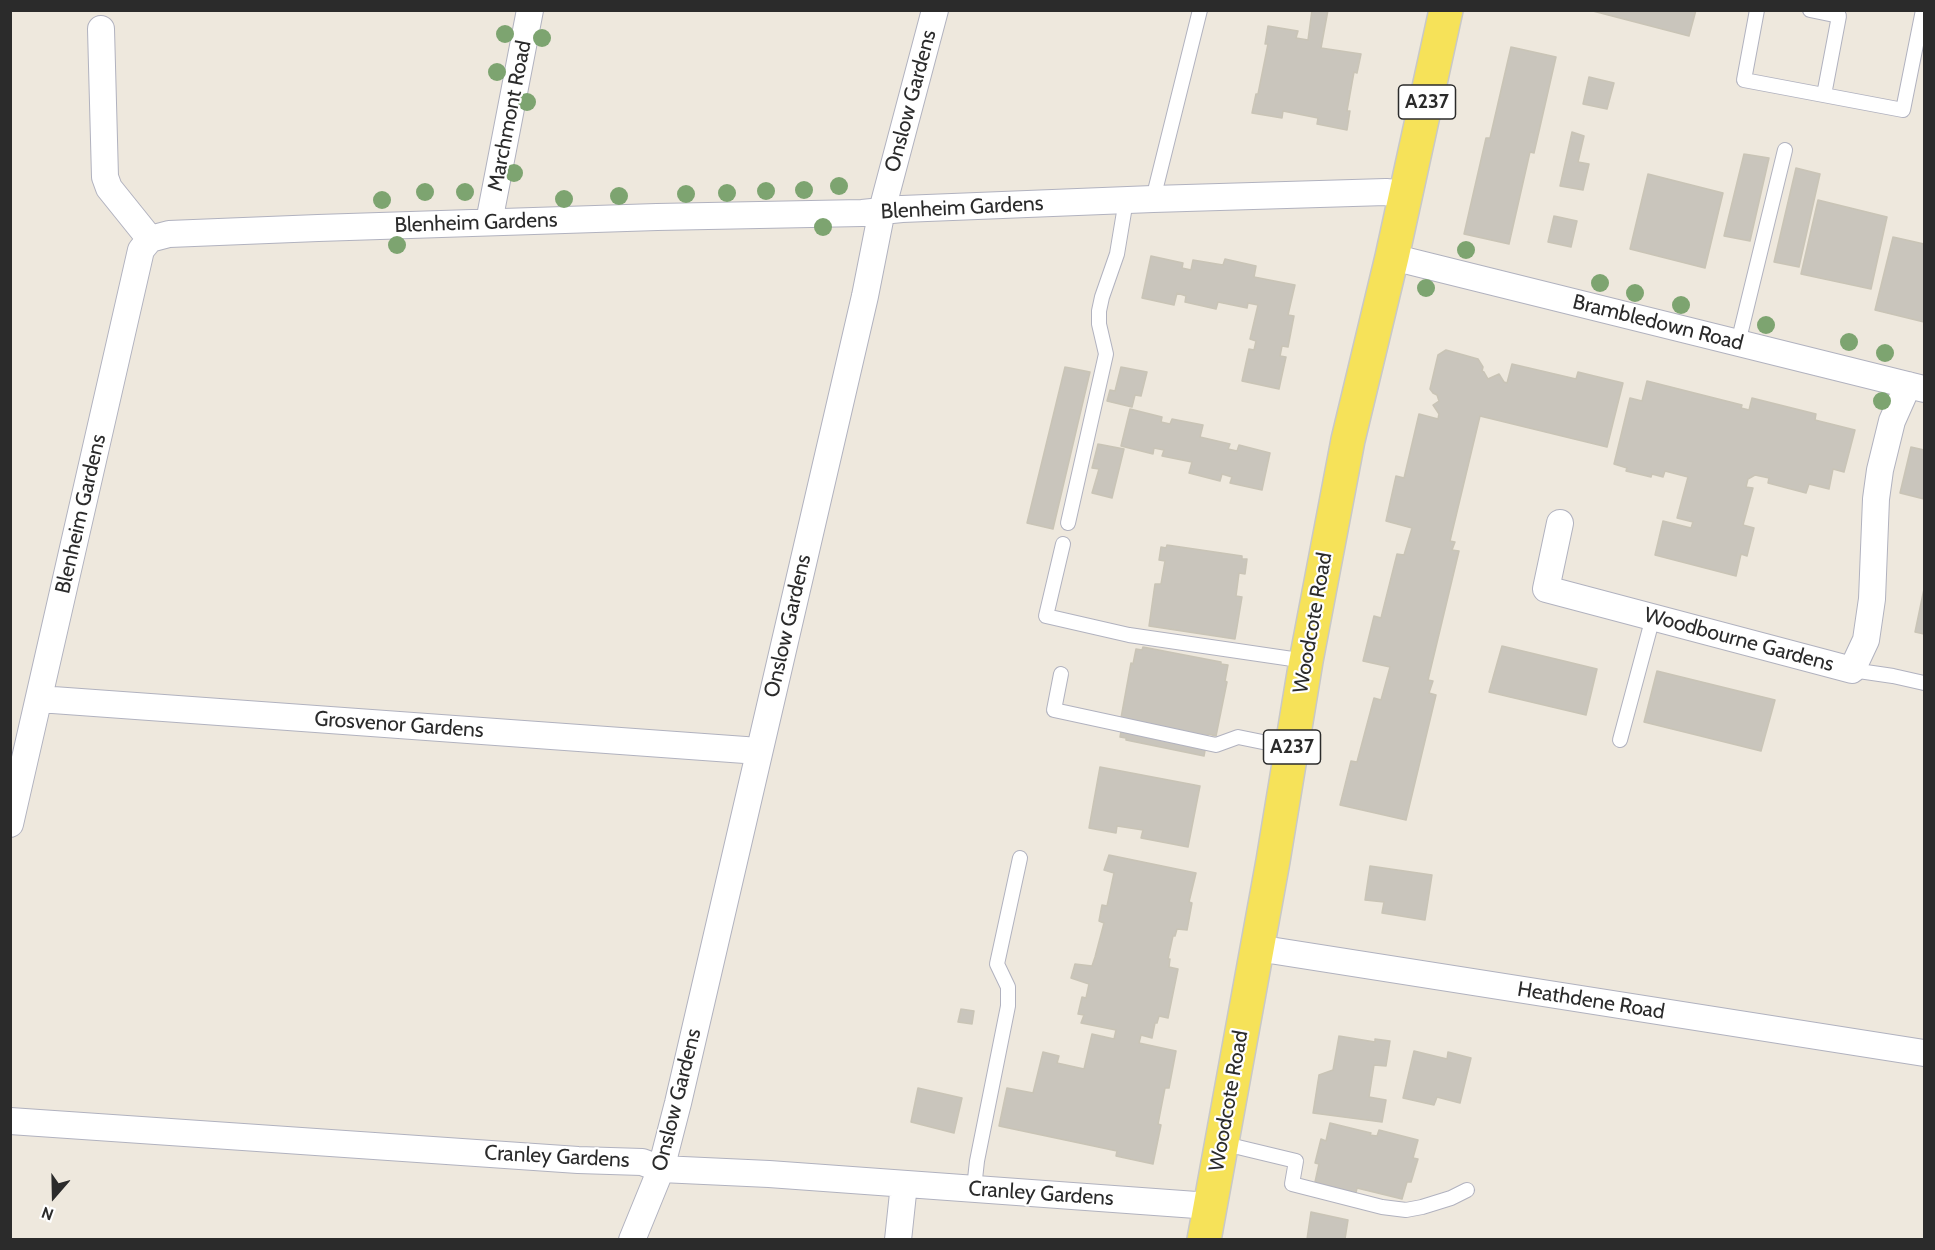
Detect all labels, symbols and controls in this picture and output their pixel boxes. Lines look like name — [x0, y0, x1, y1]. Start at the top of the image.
street label: Onslow Gardens — [880, 27, 942, 175]
street label: Marchmont Road — [483, 38, 537, 194]
road number: A237 — [1398, 85, 1456, 119]
street label: Blenheim Gardens — [880, 191, 1044, 225]
street label: Blenheim Gardens — [394, 208, 558, 238]
street label: Brambledown Road — [1570, 290, 1746, 356]
street label: Blenheim Gardens — [50, 432, 112, 596]
street label: Woodcote Road — [1288, 551, 1338, 695]
street label: Onslow Gardens — [759, 552, 817, 700]
street label: Woodbourne Gardens — [1641, 603, 1837, 677]
street label: Grosvenor Gardens — [314, 707, 484, 743]
road number: A237 — [1264, 730, 1320, 764]
street label: Heathdene Road — [1516, 977, 1666, 1025]
street label: Onslow Gardens — [647, 1026, 707, 1174]
street label: Woodcote Road — [1204, 1029, 1254, 1173]
street label: Cranley Gardens — [484, 1141, 630, 1173]
north arrow — [24, 1166, 84, 1226]
street label: Cranley Gardens — [968, 1176, 1114, 1212]
text: N — [39, 1203, 56, 1224]

